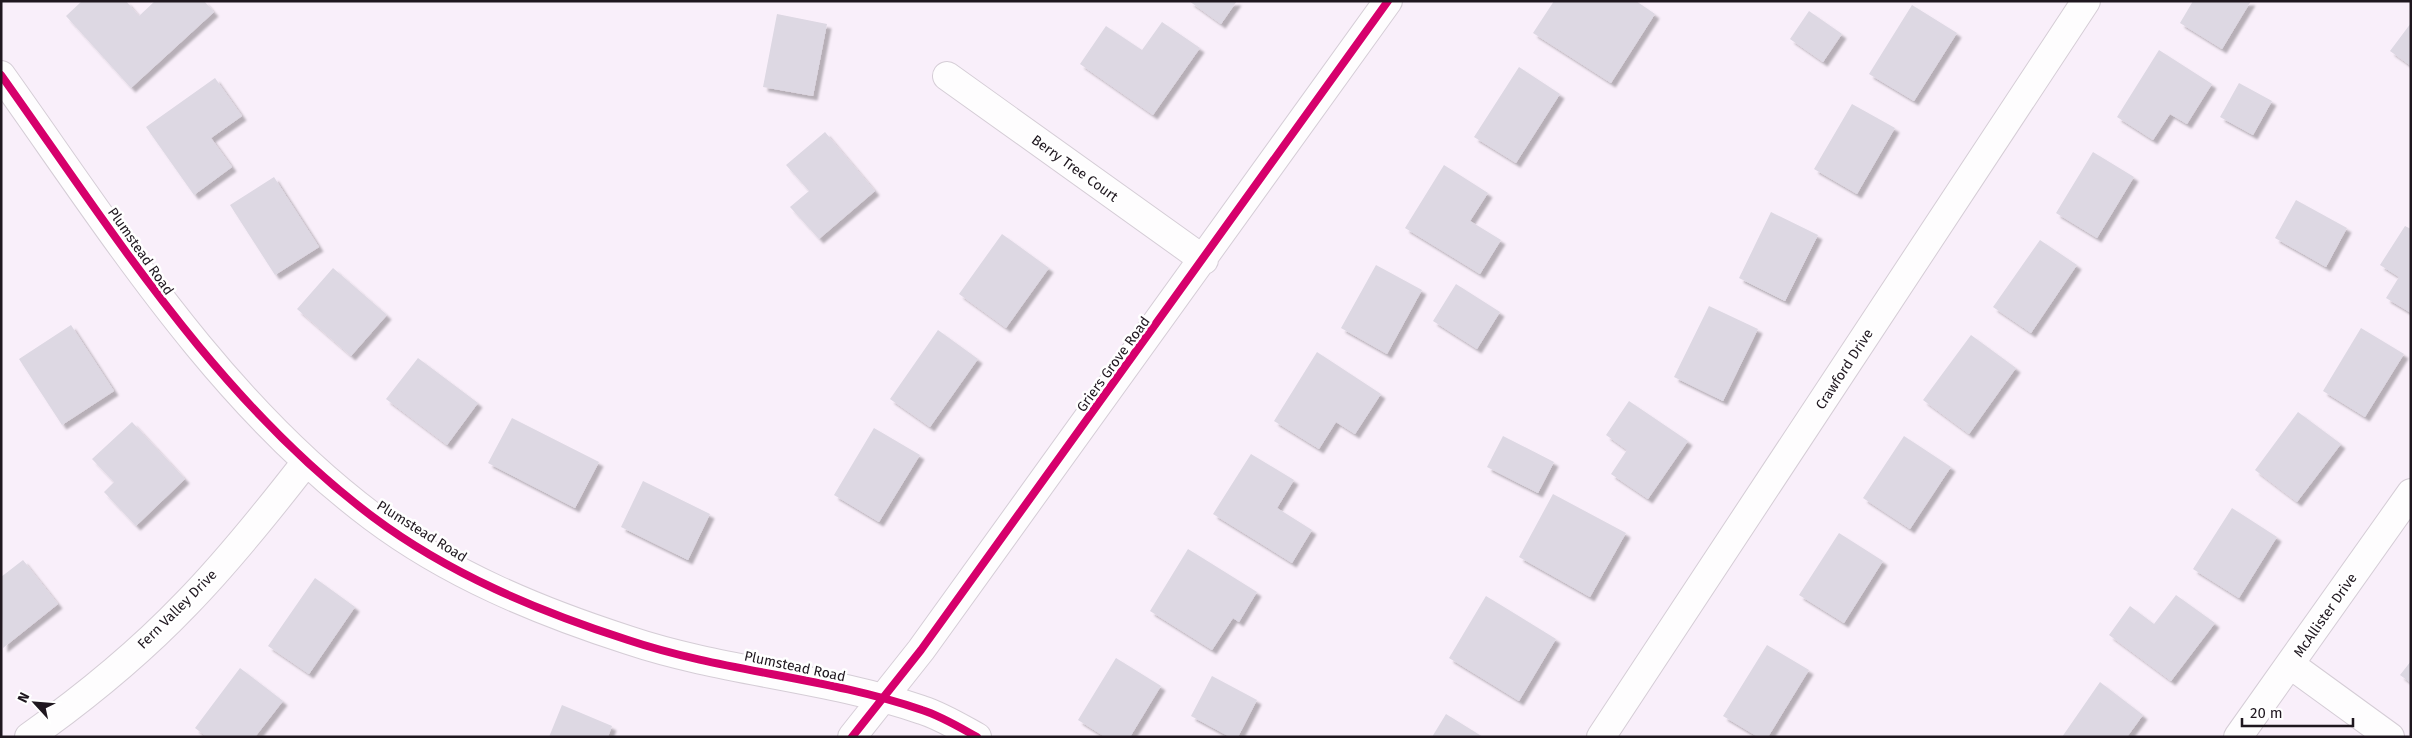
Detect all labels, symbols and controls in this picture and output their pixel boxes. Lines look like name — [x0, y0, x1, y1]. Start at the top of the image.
street label: Berry Tree Court — [1028, 131, 1122, 206]
street label: Plumstead Road — [104, 204, 177, 298]
street label: Griers Grove Road — [1073, 313, 1154, 415]
street label: Crawford Drive — [1812, 326, 1877, 413]
street label: Plumstead Road — [374, 497, 470, 566]
street label: Fern Valley Drive — [134, 566, 221, 653]
street label: McAllister Drive — [2290, 570, 2361, 661]
street label: Plumstead Road — [743, 647, 847, 686]
north arrow — [10, 678, 60, 728]
text: N — [14, 690, 33, 705]
scale bar — [2242, 696, 2353, 728]
text: 20 m — [2250, 704, 2283, 722]

